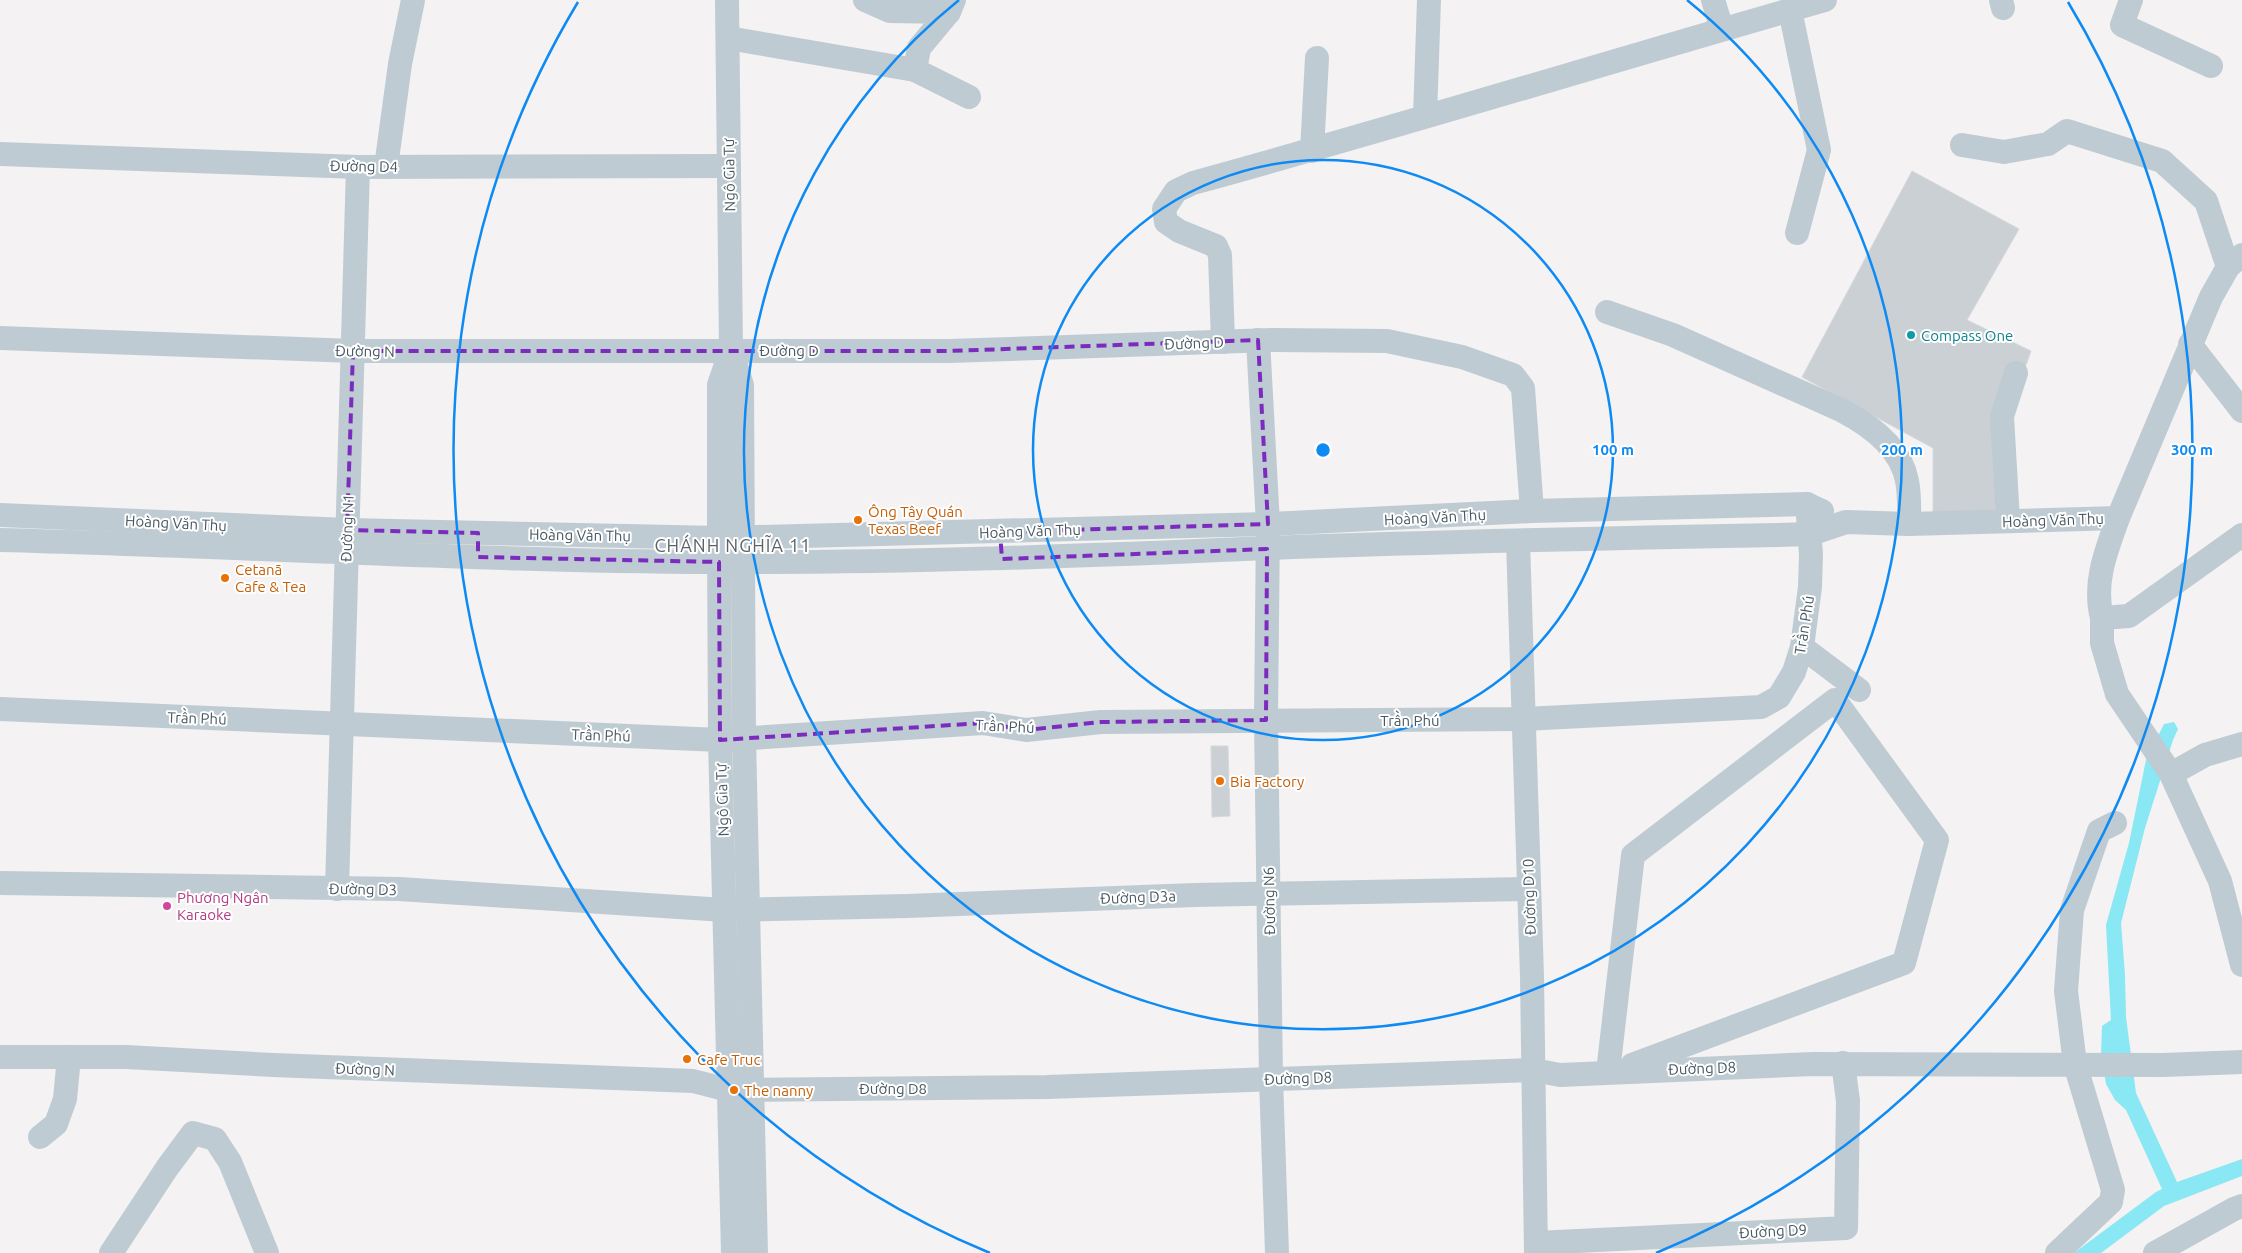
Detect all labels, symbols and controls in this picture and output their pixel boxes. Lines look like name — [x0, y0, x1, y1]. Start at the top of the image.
street label: Ngô Gia Tự — [720, 137, 738, 212]
street label: Đường D4 — [330, 157, 398, 175]
place label: Compass One — [1921, 327, 2013, 344]
marker: Compass One — [1905, 329, 1917, 341]
street label: Đường D — [1164, 333, 1224, 353]
street label: Đường N — [335, 342, 395, 360]
street label: Đường D — [759, 342, 819, 359]
centre of rings — [1314, 441, 1332, 459]
text: 100 m — [1592, 441, 1634, 458]
text: 200 m — [1881, 441, 1923, 458]
text: 300 m — [2171, 441, 2213, 458]
street label: Đường N1 — [337, 494, 357, 562]
place label: Ông Tây Quán Texas Beef — [868, 503, 963, 537]
street label: Hoàng Văn Thụ — [1384, 506, 1486, 528]
street label: Hoàng Văn Thụ — [2002, 510, 2104, 530]
street label: Hoàng Văn Thụ — [125, 512, 227, 534]
marker: Ông Tây Quán Texas Beef — [852, 514, 864, 526]
street label: Hoàng Văn Thụ — [979, 521, 1081, 541]
street label: Hoàng Văn Thụ — [529, 526, 631, 544]
district label: CHÁNH NGHĨA 11 — [655, 534, 811, 555]
place label: Cetanā Cafe & Tea — [235, 561, 306, 595]
marker: Cetanā Cafe & Tea — [219, 572, 231, 584]
street label: Trần Phú — [1789, 594, 1817, 656]
street label: Trần Phú — [167, 707, 227, 728]
street label: Trần Phú — [1380, 710, 1440, 729]
street label: Trần Phú — [975, 714, 1035, 736]
street label: Trần Phú — [571, 724, 631, 745]
street label: Ngô Gia Tự — [712, 762, 732, 837]
place label: Bia Factory — [1230, 773, 1304, 790]
marker: Bia Factory — [1214, 775, 1226, 787]
street label: Đường D10 — [1519, 858, 1539, 936]
street label: Đường N6 — [1260, 867, 1278, 935]
street label: Đường D3 — [329, 880, 397, 898]
street label: Đường D3a — [1100, 887, 1176, 907]
place label: Phương Ngân Karaoke — [177, 889, 268, 923]
marker: Phương Ngân Karaoke — [161, 900, 173, 912]
place label: Cafe Truc — [697, 1051, 760, 1068]
marker: Cafe Truc — [681, 1053, 693, 1065]
street label: Đường D8 — [1668, 1058, 1736, 1078]
street label: Đường N — [335, 1059, 395, 1079]
street label: Đường D8 — [1264, 1068, 1332, 1088]
street label: Đường D8 — [859, 1080, 927, 1097]
place label: The nanny — [744, 1082, 813, 1099]
marker: The nanny — [728, 1084, 740, 1096]
street label: Đường D9 — [1739, 1221, 1807, 1241]

